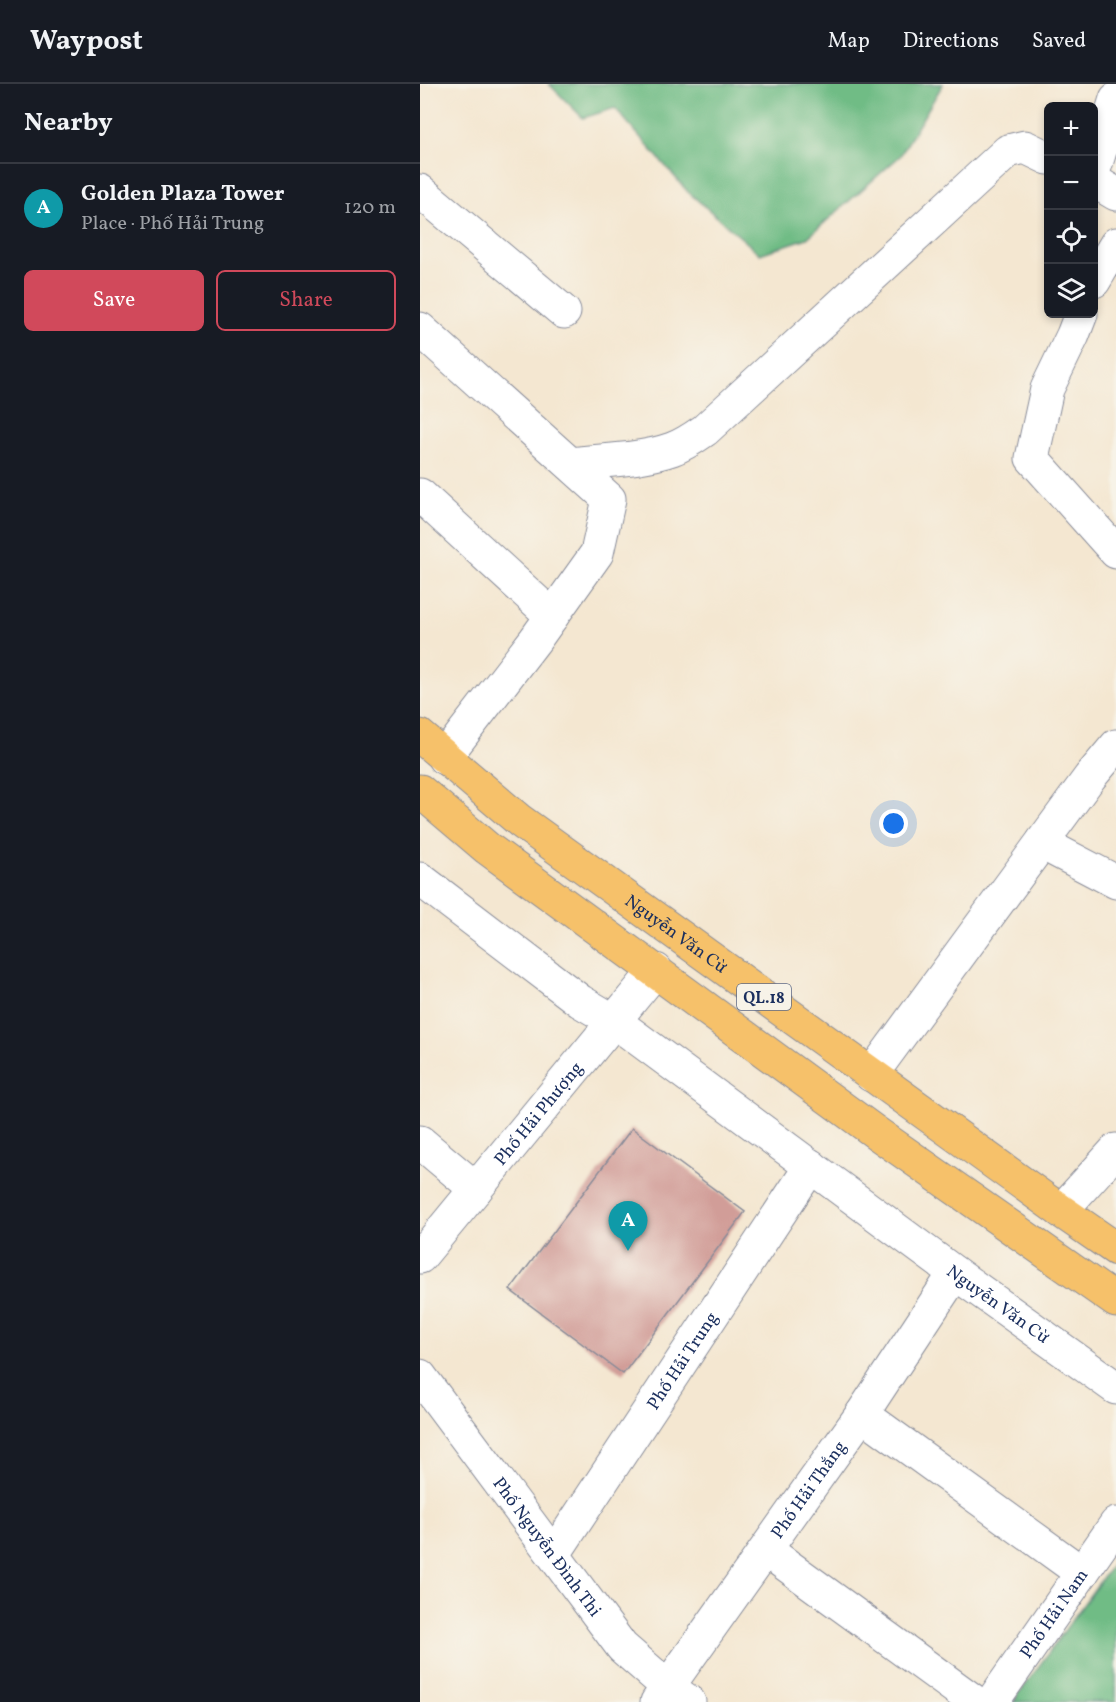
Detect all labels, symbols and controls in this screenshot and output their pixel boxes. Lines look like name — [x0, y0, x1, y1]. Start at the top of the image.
text: Waypost — [30, 22, 143, 61]
text: Map — [828, 27, 870, 56]
text: Directions — [903, 27, 999, 56]
text: Saved — [1032, 27, 1086, 56]
map controls — [1044, 102, 1098, 318]
button: + — [1044, 102, 1098, 156]
text: Nearby — [24, 105, 113, 141]
button: − — [1044, 156, 1098, 210]
text: Golden Plaza Tower — [81, 179, 285, 210]
text: A — [36, 194, 51, 222]
text: 120 m — [344, 194, 396, 222]
text: Place · Phố Hải Trung — [81, 210, 264, 238]
button: locate — [1044, 210, 1098, 264]
button: layers — [1044, 264, 1098, 318]
button: Save — [24, 270, 204, 331]
button: Share — [216, 270, 396, 331]
your location — [879, 809, 908, 838]
street label: Nguyễn Văn Cừ — [619, 889, 732, 981]
road number: QL.18 — [737, 984, 791, 1010]
street label: Phố Hải Phượng — [489, 1057, 590, 1172]
pin: A — [608, 1202, 648, 1251]
street label: Nguyễn Văn Cừ — [941, 1260, 1054, 1351]
street label: Phố Hải Trung — [642, 1307, 725, 1415]
street label: Phố Hải Thắng — [766, 1436, 853, 1544]
street label: Phố Nguyễn Đình Thi — [486, 1473, 606, 1623]
street label: Phố Hải Nam — [1015, 1564, 1095, 1664]

